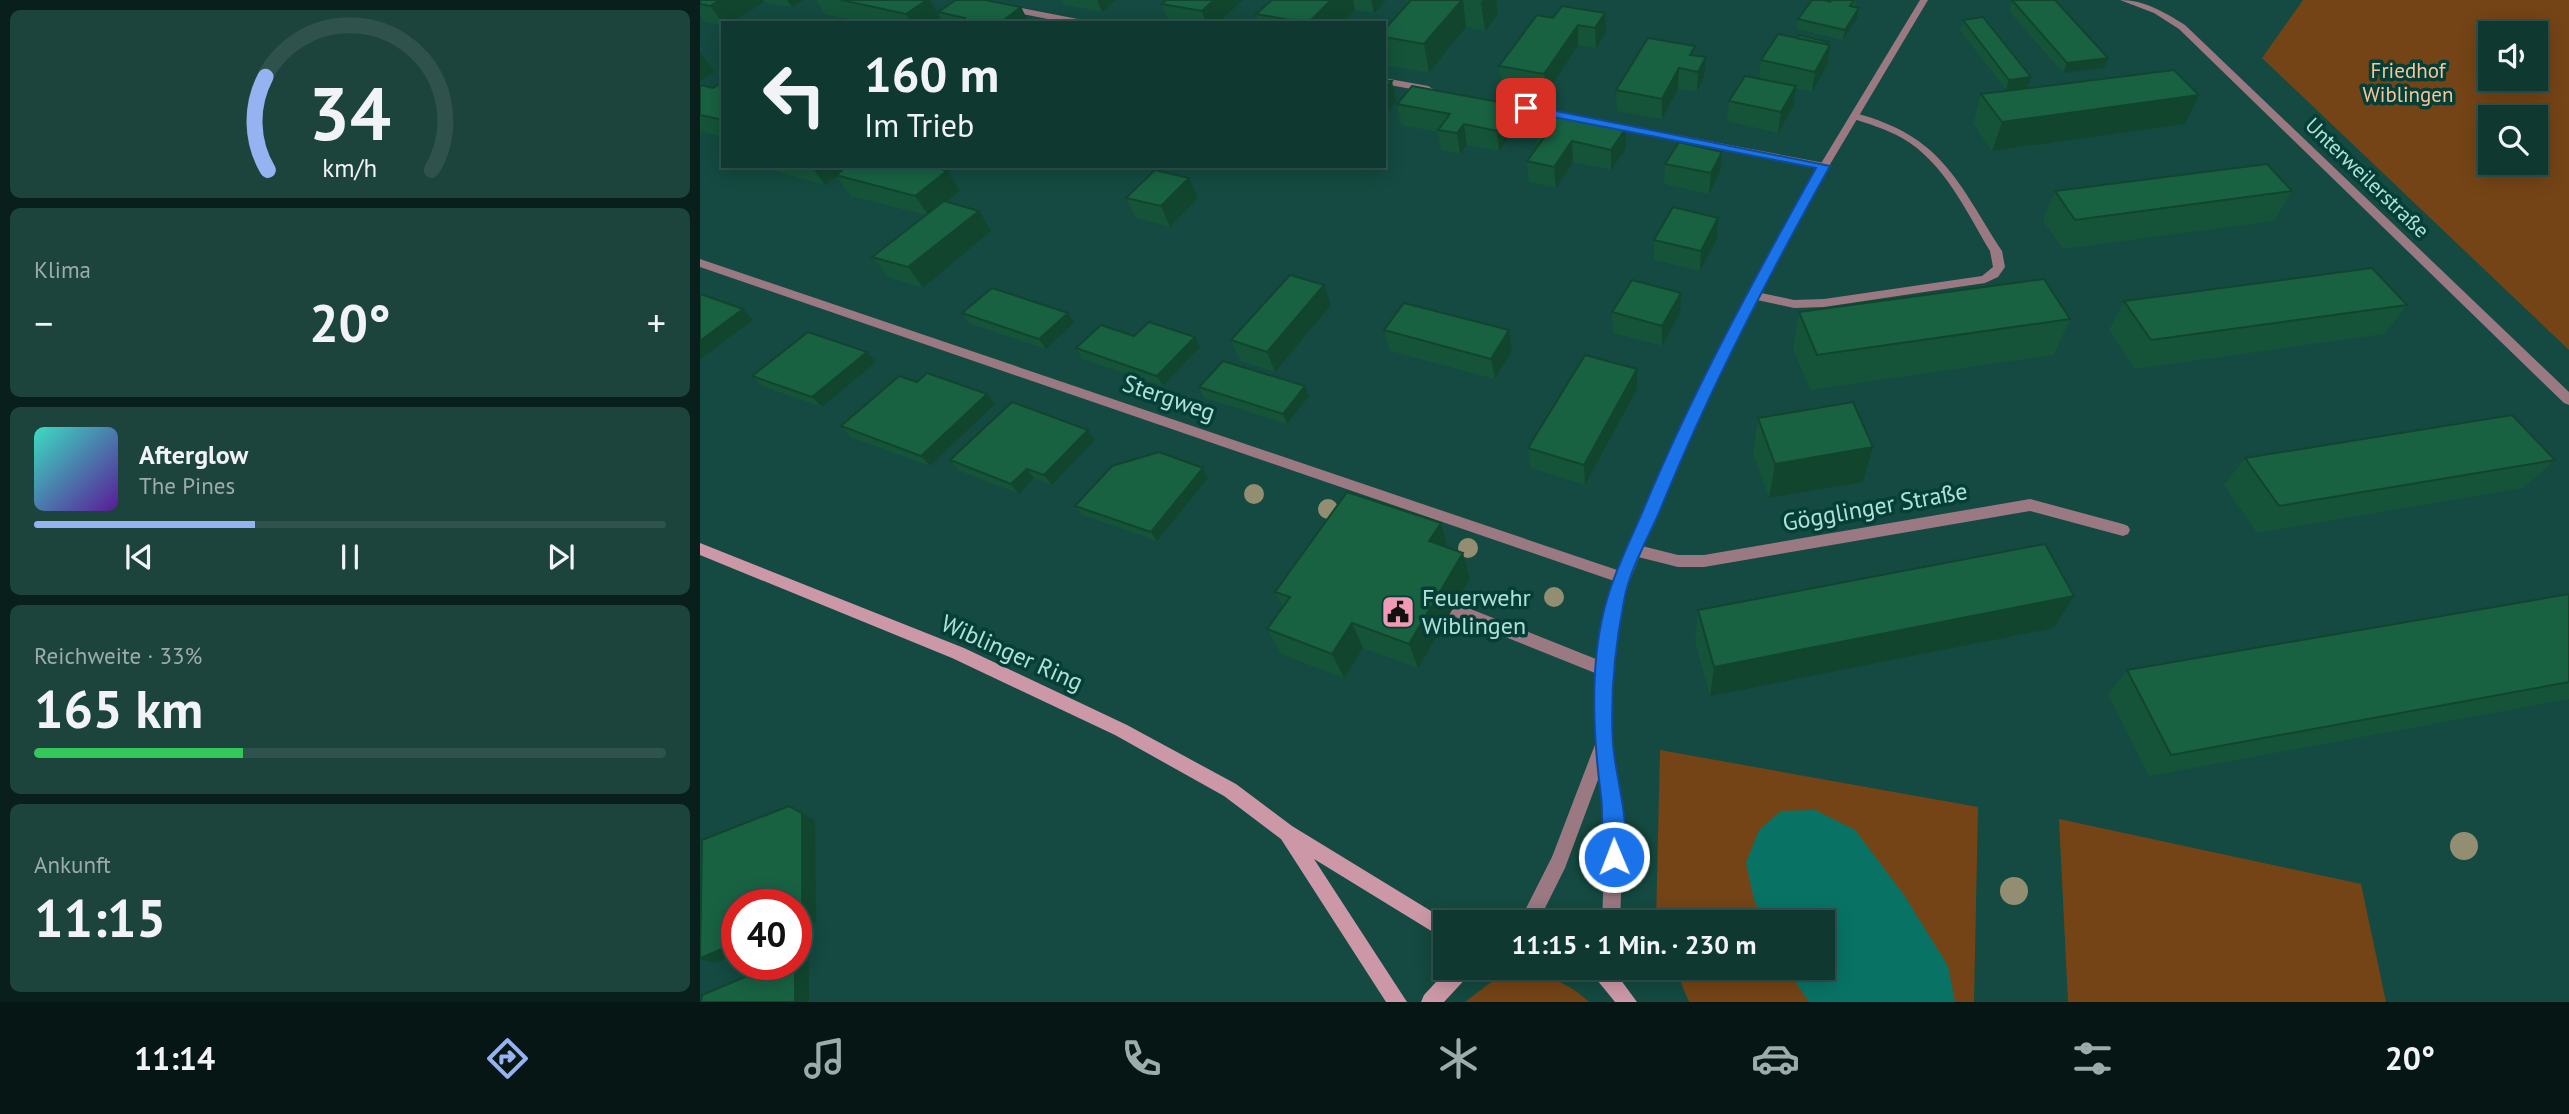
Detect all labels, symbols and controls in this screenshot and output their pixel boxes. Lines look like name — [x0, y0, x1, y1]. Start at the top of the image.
map controls — [2478, 21, 2548, 175]
button: sound — [2478, 21, 2548, 91]
text: 160 m — [864, 42, 999, 106]
icon: left — [749, 49, 840, 140]
park label: Friedhof Wiblingen — [2362, 57, 2454, 108]
text: 34 — [309, 67, 391, 161]
pin — [1496, 78, 1556, 138]
icon: arrive — [1507, 89, 1545, 127]
text: Im Trieb — [864, 104, 974, 146]
button: search — [2478, 105, 2548, 175]
street label: Unterweilerstraße — [2300, 112, 2435, 244]
text: km/h — [323, 152, 377, 184]
text: Klima — [34, 255, 91, 284]
text: 20° — [309, 289, 391, 356]
text: − — [34, 298, 53, 347]
text: + — [647, 298, 666, 347]
street label: Stergweg — [1119, 367, 1220, 428]
text: Afterglow — [139, 438, 248, 471]
text: The Pines — [139, 471, 235, 500]
street label: Gögglinger Straße — [1780, 475, 1970, 538]
icon: previous — [120, 538, 158, 576]
icon: pause — [331, 538, 369, 576]
icon: next — [542, 538, 580, 576]
place label: Feuerwehr Wiblingen — [1422, 582, 1531, 641]
public building icon: Feuerwehr Wiblingen — [1379, 593, 1417, 631]
street label: Wiblinger Ring — [936, 607, 1088, 698]
text: Reichweite · 33% — [34, 641, 202, 670]
text: 165 km — [34, 675, 203, 742]
position arrow — [1577, 820, 1651, 894]
text: Ankunft — [34, 850, 111, 879]
text: 11:15 — [34, 884, 166, 951]
speed limit sign: 40 — [721, 889, 812, 980]
text: 11:15 · 1 Min. · 230 m — [1511, 928, 1757, 961]
icon: directions — [483, 1034, 532, 1083]
icon: music — [800, 1034, 849, 1083]
icon: phone — [1117, 1034, 1166, 1083]
icon: climate — [1434, 1034, 1483, 1083]
icon: car — [1751, 1034, 1800, 1083]
icon: filters — [2068, 1034, 2117, 1083]
text: 11:14 — [134, 1037, 215, 1079]
text: 20° — [2385, 1037, 2435, 1079]

